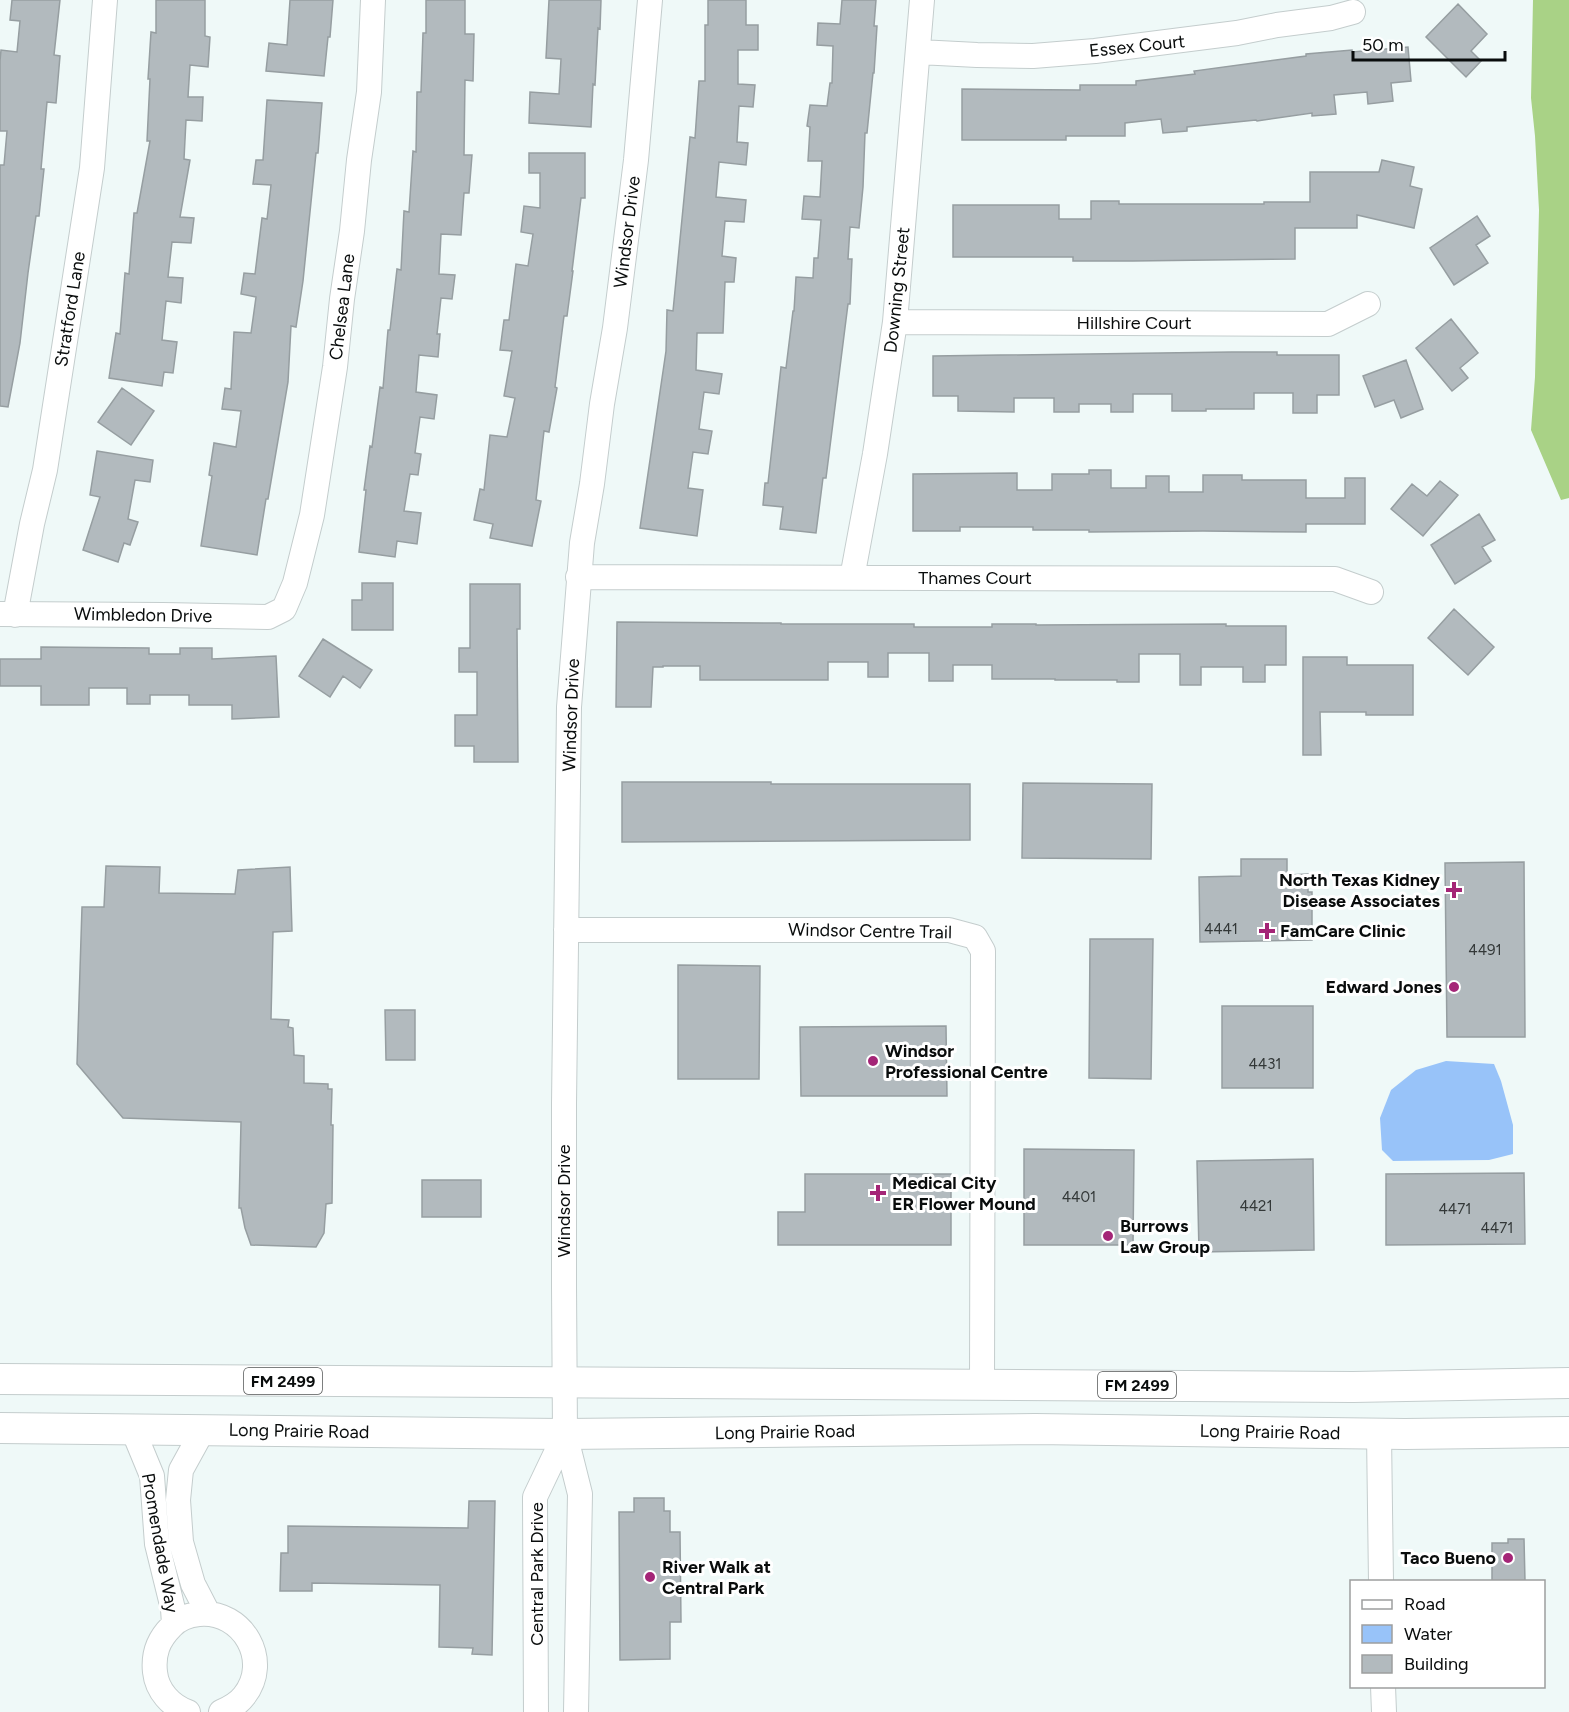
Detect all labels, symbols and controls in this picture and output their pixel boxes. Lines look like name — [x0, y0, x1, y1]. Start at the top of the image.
scale bar — [1353, 24, 1504, 62]
street label: Essex Court — [1088, 30, 1186, 62]
text: 50 m — [1362, 34, 1404, 56]
street label: Windsor Drive — [609, 174, 645, 289]
street label: Downing Street — [879, 226, 915, 354]
street label: Stratford Lane — [50, 250, 90, 368]
street label: Chelsea Lane — [325, 252, 359, 361]
street label: Hillshire Court — [1077, 312, 1192, 334]
street label: Thames Court — [918, 567, 1032, 589]
street label: Wimbledon Drive — [74, 603, 212, 627]
street label: Windsor Drive — [558, 658, 584, 772]
place label: North Texas Kidney Disease Associates — [1279, 869, 1441, 912]
marker: North Texas Kidney Disease Associates — [1445, 881, 1463, 899]
street label: Windsor Centre Trail — [788, 919, 952, 943]
house number: 4441 — [1204, 920, 1238, 938]
place label: FamCare Clinic — [1280, 920, 1406, 942]
marker: FamCare Clinic — [1258, 922, 1276, 940]
house number: 4491 — [1468, 941, 1502, 959]
place label: Edward Jones — [1326, 976, 1443, 998]
marker: Edward Jones — [1447, 980, 1461, 994]
place label: Windsor Professional Centre — [885, 1040, 1048, 1083]
marker: Windsor Professional Centre — [866, 1054, 880, 1068]
house number: 4431 — [1249, 1055, 1282, 1073]
street label: Windsor Drive — [553, 1144, 575, 1258]
place label: Medical City ER Flower Mound — [892, 1172, 1036, 1215]
marker: Medical City ER Flower Mound — [869, 1184, 887, 1202]
house number: 4401 — [1062, 1188, 1096, 1206]
house number: 4421 — [1239, 1197, 1273, 1215]
house number: 4471 — [1439, 1200, 1471, 1218]
place label: Burrows Law Group — [1120, 1215, 1210, 1258]
house number: 4471 — [1481, 1219, 1513, 1237]
marker: Burrows Law Group — [1101, 1229, 1115, 1243]
road number: FM 2499 — [244, 1368, 322, 1394]
road number: FM 2499 — [1098, 1372, 1176, 1398]
street label: Long Prairie Road — [229, 1419, 369, 1443]
street label: Long Prairie Road — [715, 1420, 855, 1444]
street label: Long Prairie Road — [1200, 1420, 1340, 1444]
street label: Promendade Way — [137, 1471, 183, 1615]
street label: Central Park Drive — [526, 1502, 548, 1646]
place label: Taco Bueno — [1401, 1547, 1496, 1569]
marker: Taco Bueno — [1501, 1551, 1515, 1565]
place label: River Walk at Central Park — [662, 1556, 771, 1599]
marker: River Walk at Central Park — [643, 1570, 657, 1584]
legend — [1350, 1580, 1545, 1688]
text: Road — [1404, 1593, 1445, 1615]
text: Water — [1404, 1623, 1452, 1645]
text: Building — [1404, 1653, 1469, 1675]

